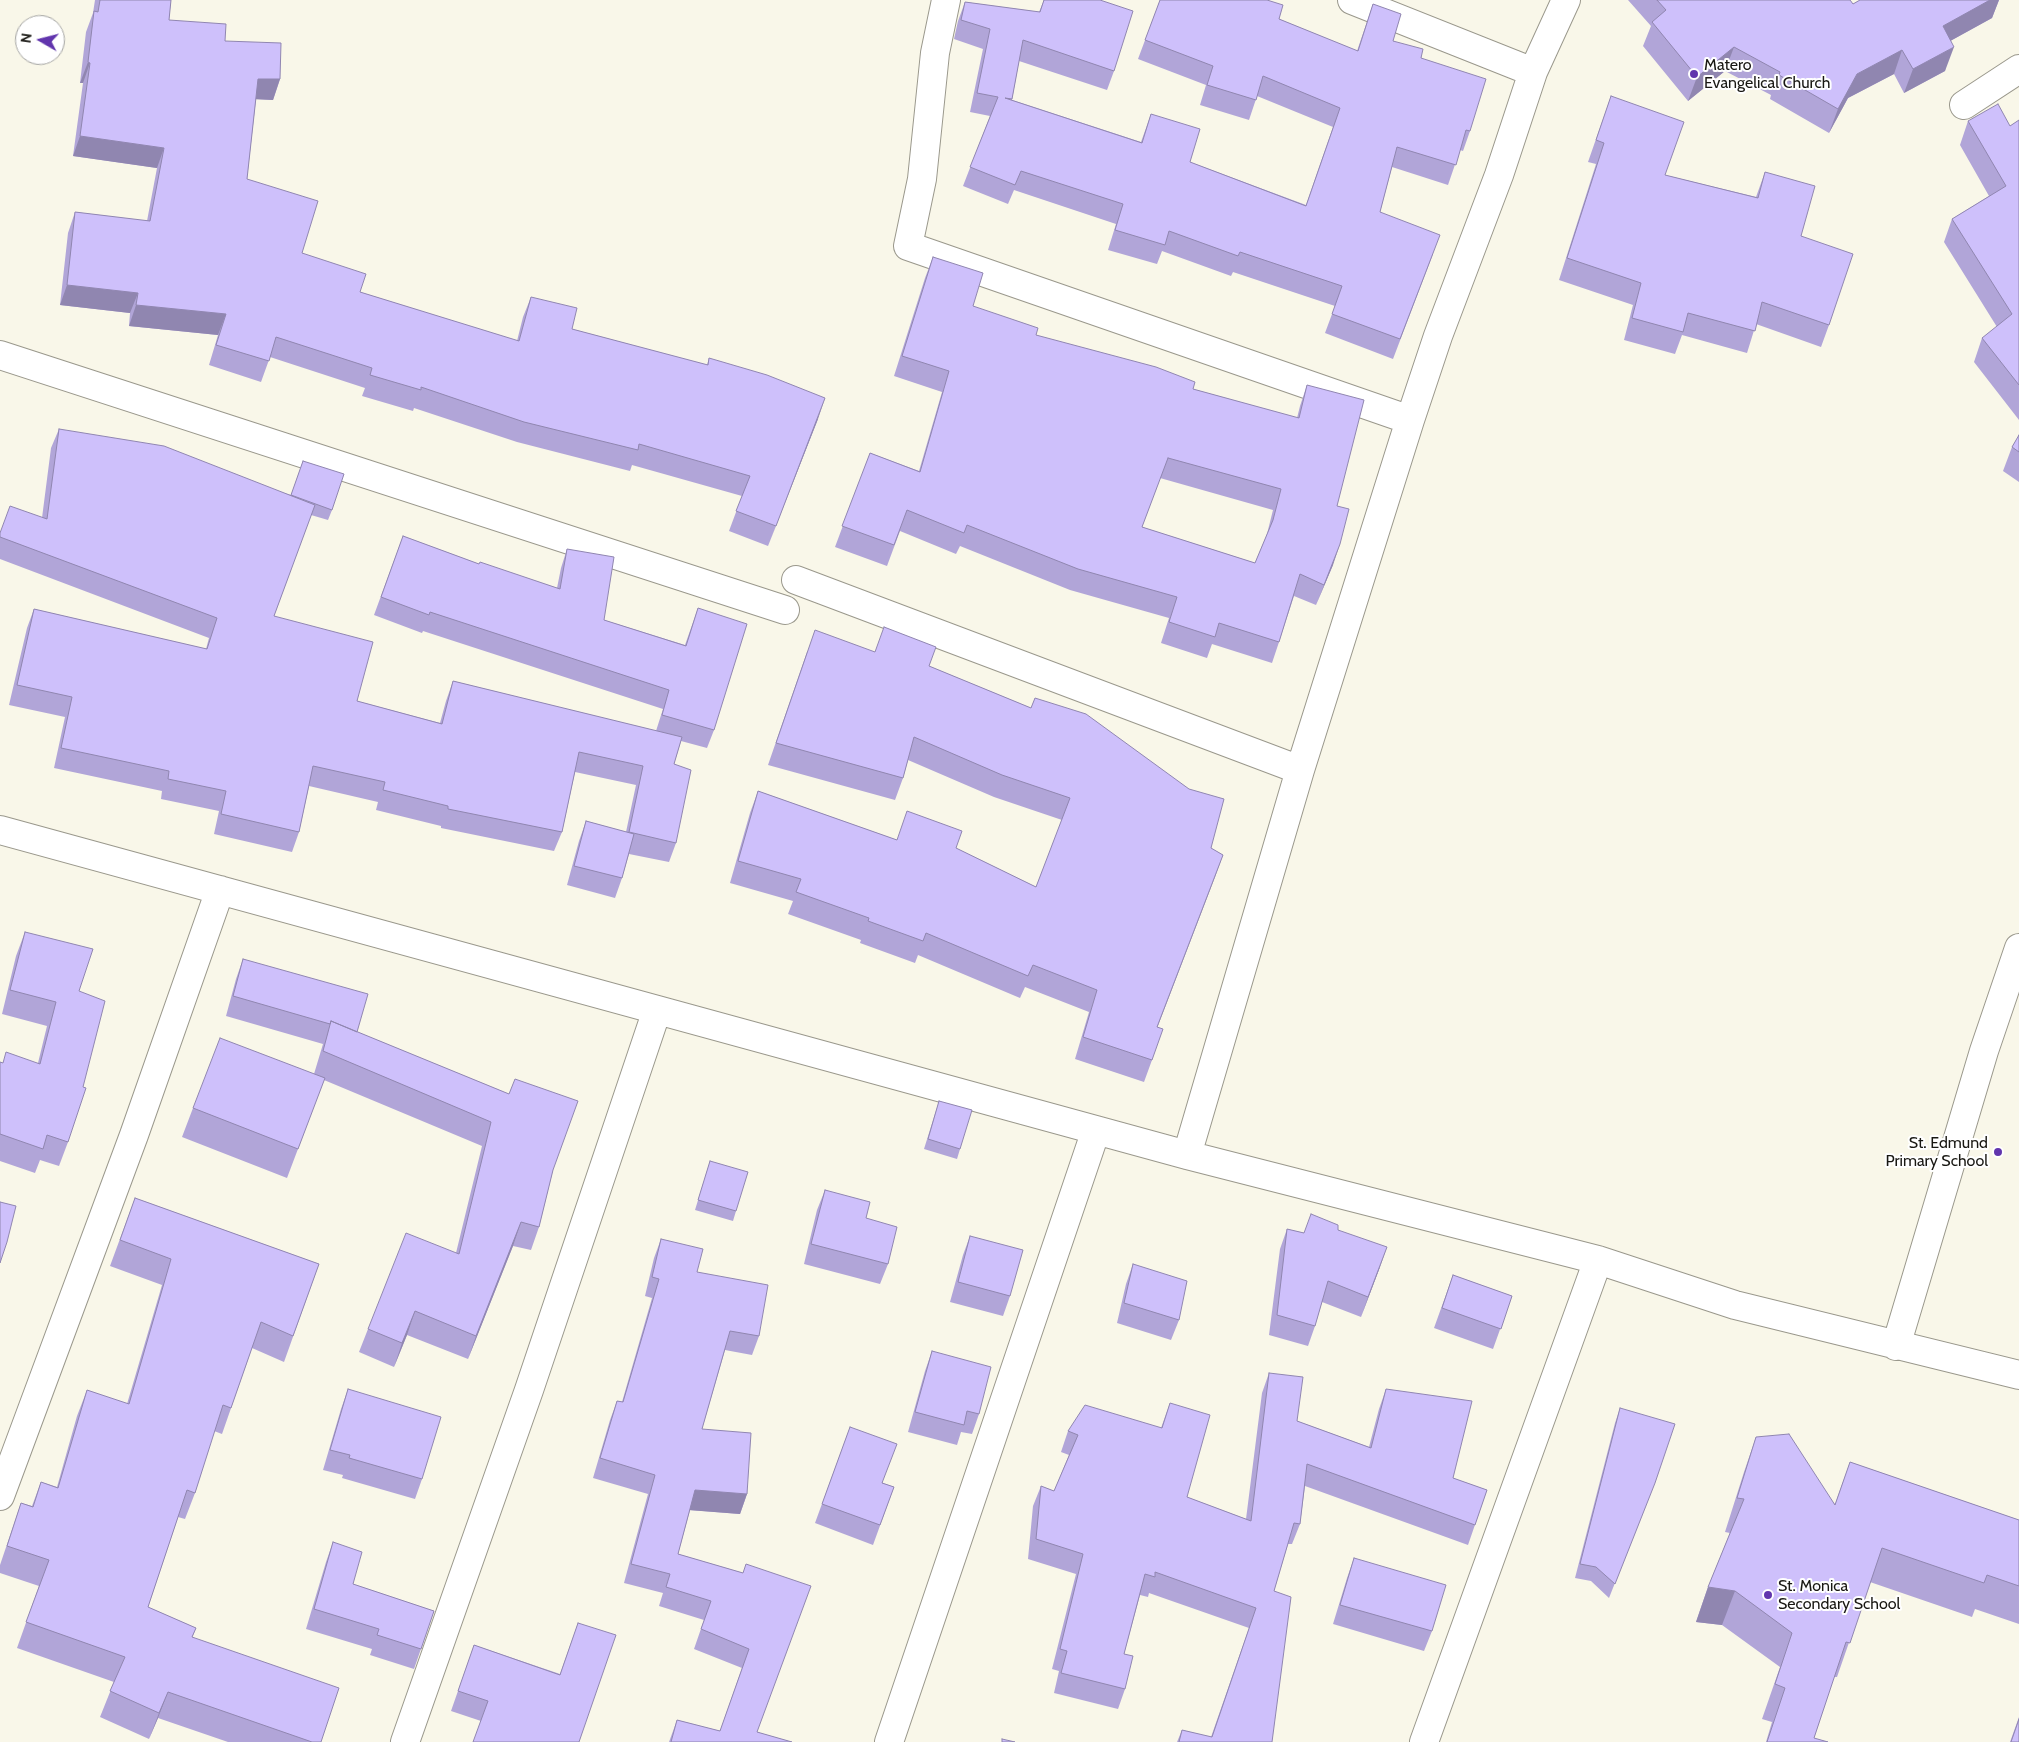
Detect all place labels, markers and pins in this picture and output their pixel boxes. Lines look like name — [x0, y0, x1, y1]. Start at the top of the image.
place label: Matero Evangelical Church — [1704, 55, 1830, 93]
marker: Matero Evangelical Church — [1688, 68, 1700, 80]
place label: St. Edmund Primary School — [1885, 1133, 1988, 1171]
marker: St. Edmund Primary School — [1992, 1146, 2004, 1158]
place label: St. Monica Secondary School — [1778, 1576, 1900, 1614]
marker: St. Monica Secondary School — [1762, 1589, 1774, 1601]

